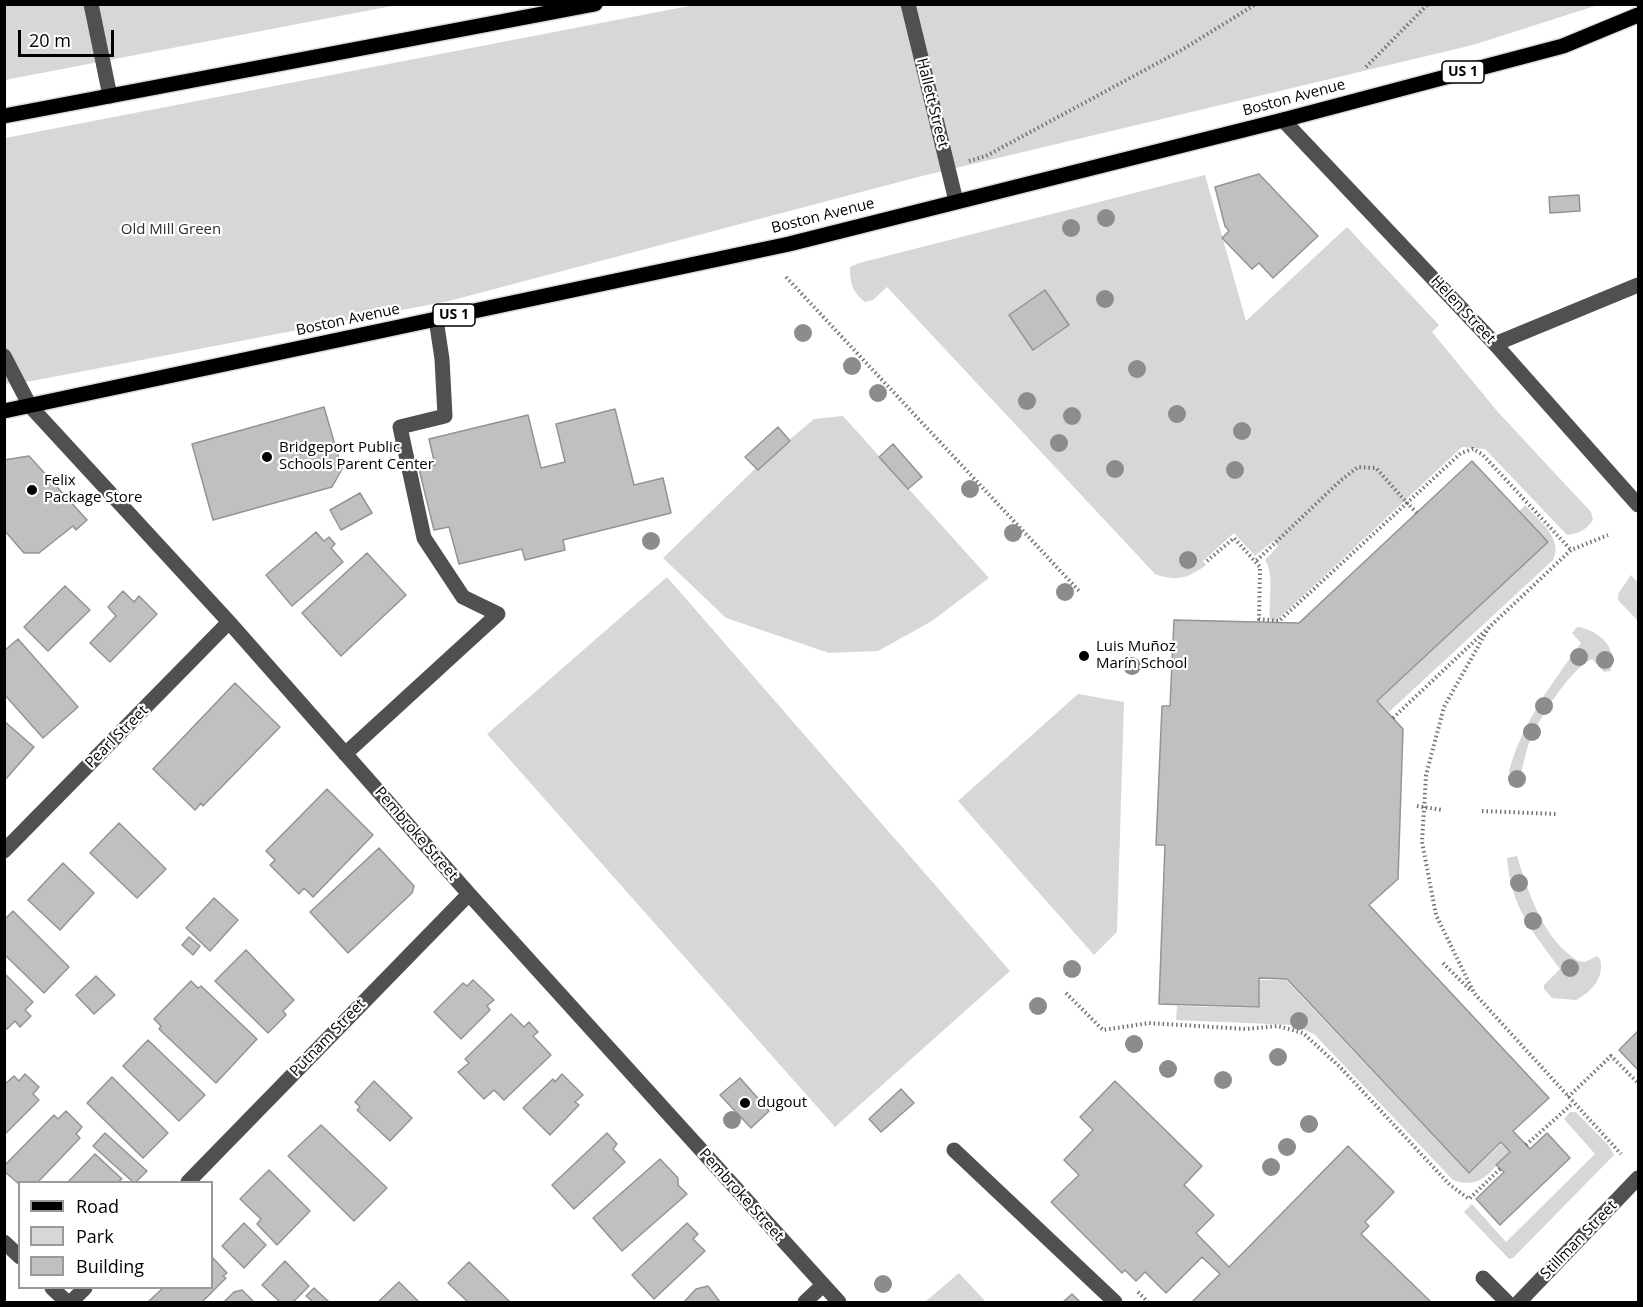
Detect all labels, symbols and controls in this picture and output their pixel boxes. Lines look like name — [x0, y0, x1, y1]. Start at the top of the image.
scale bar — [21, 18, 117, 56]
text: 20 m — [29, 28, 71, 52]
street label: Hallett Street — [912, 56, 952, 150]
road number: US 1 — [1442, 61, 1484, 83]
street label: Boston Avenue — [1241, 76, 1347, 120]
street label: Boston Avenue — [770, 194, 876, 238]
park label: Old Mill Green — [121, 221, 221, 239]
street label: Helen Street — [1427, 272, 1499, 348]
street label: Boston Avenue — [295, 300, 401, 340]
road number: US 1 — [433, 304, 475, 326]
place label: Bridgeport Public Schools Parent Center — [279, 439, 434, 474]
marker: Bridgeport Public Schools Parent Center — [260, 450, 274, 464]
place label: Felix Package Store — [44, 472, 142, 507]
marker: Felix Package Store — [25, 483, 39, 497]
place label: Luis Muñoz Marín School — [1096, 638, 1187, 673]
marker: Luis Muñoz Marín School — [1077, 649, 1091, 663]
street label: Pearl Street — [82, 702, 152, 772]
street label: Pembroke Street — [371, 784, 461, 884]
street label: Putnam Street — [287, 996, 369, 1080]
place label: dugout — [757, 1094, 807, 1112]
marker: dugout — [738, 1096, 752, 1110]
street label: Pembroke Street — [695, 1145, 787, 1245]
legend — [18, 1181, 213, 1289]
text: Road — [76, 1194, 119, 1218]
street label: Stillman Street — [1537, 1197, 1621, 1283]
text: Park — [76, 1224, 114, 1248]
text: Building — [76, 1254, 144, 1278]

